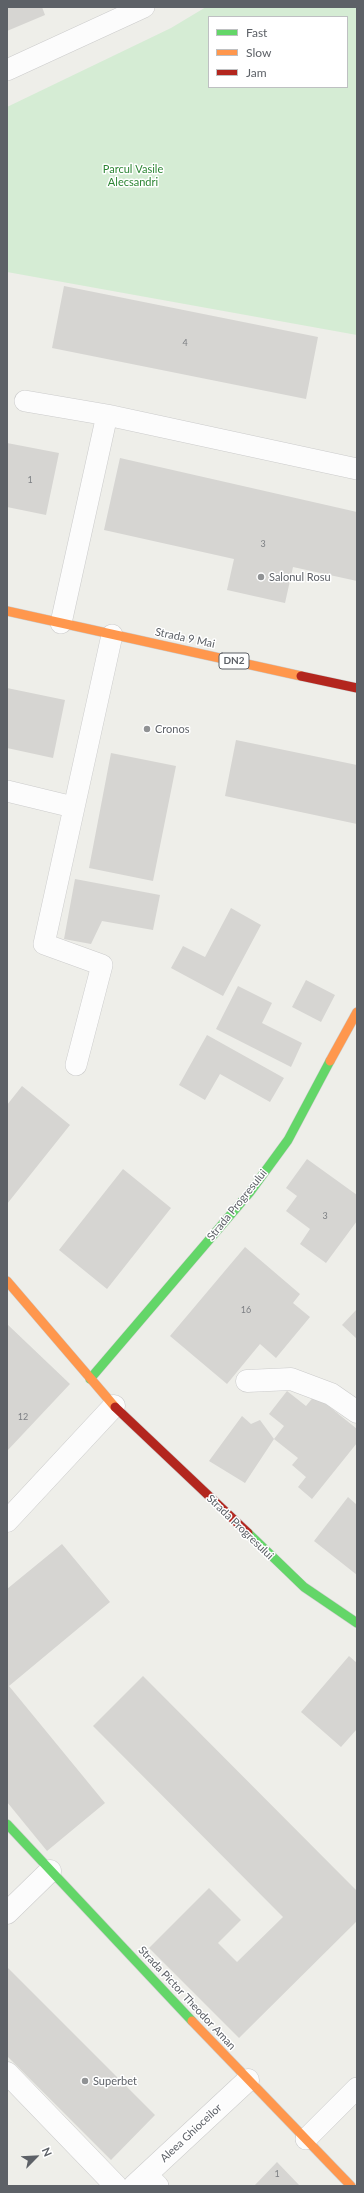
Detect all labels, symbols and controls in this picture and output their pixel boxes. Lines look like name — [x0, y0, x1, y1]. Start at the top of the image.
legend — [208, 16, 348, 88]
text: Fast — [246, 25, 267, 40]
text: Slow — [246, 45, 271, 60]
text: Jam — [246, 65, 267, 80]
park label: Parcul Vasile Alecsandri — [103, 162, 163, 188]
house number: 4 — [182, 338, 188, 348]
house number: 1 — [27, 475, 33, 485]
house number: 3 — [260, 539, 266, 549]
place label: Salonul Rosu — [269, 570, 331, 584]
marker: Salonul Rosu — [256, 572, 266, 582]
street label: Strada 9 Mai — [154, 625, 216, 651]
road number: DN2 — [219, 653, 249, 669]
place label: Cronos — [155, 722, 189, 736]
marker: Cronos — [142, 724, 152, 734]
street label: Strada Progresului — [204, 1167, 270, 1243]
house number: 3 — [322, 1211, 328, 1221]
house number: 16 — [241, 1305, 251, 1315]
house number: 12 — [18, 1412, 28, 1422]
street label: Strada Progresului — [204, 1492, 276, 1562]
street label: Strada Pictor Theodor Aman — [136, 1943, 238, 2053]
place label: Superbet — [93, 2074, 137, 2088]
marker: Superbet — [80, 2076, 90, 2086]
street label: Aleea Ghioceilor — [157, 2101, 225, 2165]
north arrow — [16, 2137, 56, 2177]
text: N — [40, 2145, 55, 2158]
house number: 1 — [274, 2169, 280, 2179]

